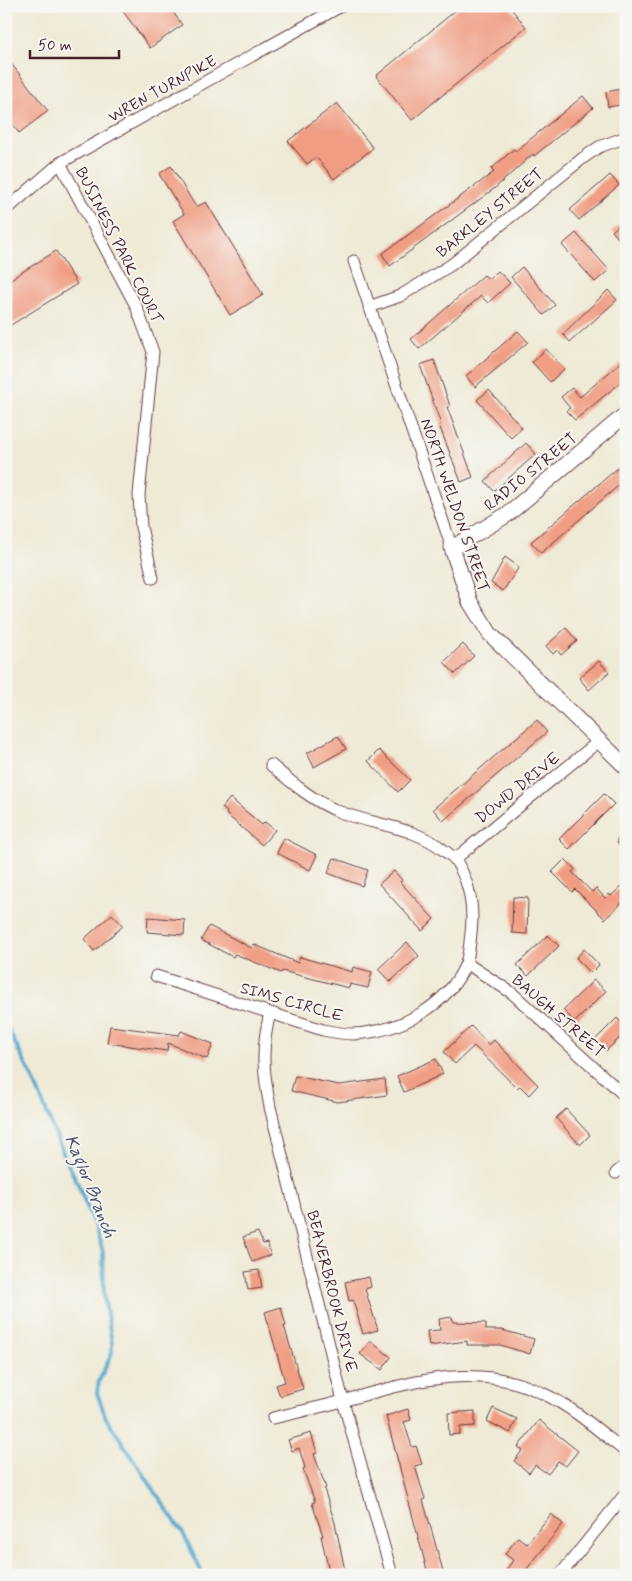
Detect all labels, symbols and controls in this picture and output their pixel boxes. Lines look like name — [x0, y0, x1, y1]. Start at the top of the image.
scale bar — [30, 28, 119, 60]
text: 50 m — [38, 36, 72, 56]
street label: WREN TURNPIKE — [105, 51, 221, 128]
street label: BUSINESS PARK COURT — [70, 164, 168, 329]
street label: BARKLEY STREET — [432, 164, 548, 263]
street label: NORTH WELDON STREET — [415, 416, 494, 595]
street label: RADIO STREET — [480, 428, 582, 516]
street label: DOWD DRIVE — [471, 748, 565, 829]
street label: BAUGH STREET — [507, 970, 609, 1062]
street label: SIMS CIRCLE — [238, 978, 345, 1027]
water label: Kaglor Branch — [57, 1131, 122, 1243]
street label: BEAVERBROOK DRIVE — [301, 1208, 362, 1374]

